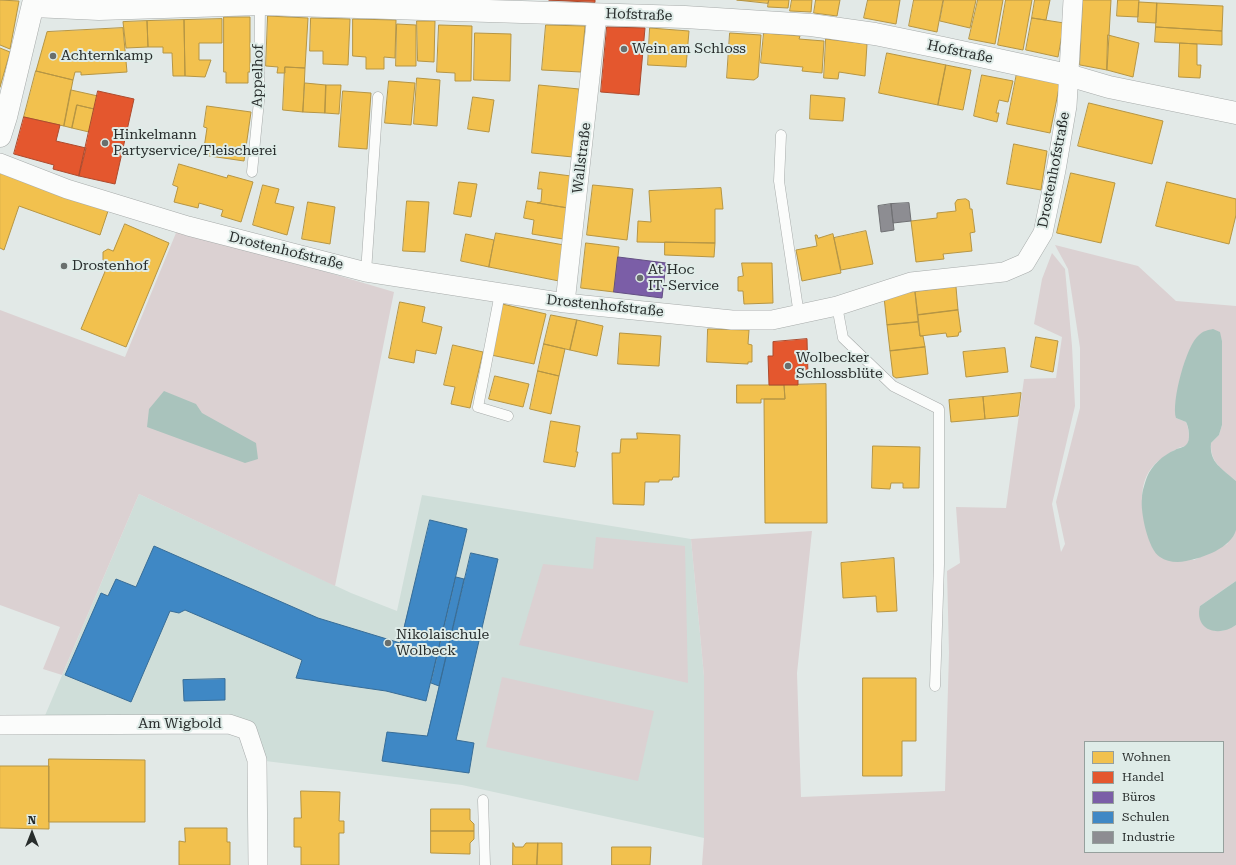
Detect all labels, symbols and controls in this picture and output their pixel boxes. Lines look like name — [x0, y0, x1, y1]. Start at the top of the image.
street label: Hofstraße — [605, 5, 673, 25]
street label: Hofstraße — [926, 37, 994, 67]
place label: Wein am Schloss — [632, 41, 746, 57]
street label: Appelhof — [249, 44, 267, 108]
marker: Wein am Schloss — [619, 44, 629, 54]
place label: Achternkamp — [61, 48, 153, 64]
marker: Achternkamp — [48, 51, 58, 61]
street label: Drostenhofstraße — [1035, 111, 1073, 229]
street label: Wallstraße — [569, 122, 595, 194]
place label: Hinkelmann Partyservice/Fleischerei — [113, 127, 277, 160]
marker: Hinkelmann Partyservice/Fleischerei — [100, 138, 110, 148]
street label: Drostenhofstraße — [227, 229, 345, 273]
place label: Drostenhof — [72, 258, 148, 274]
marker: Drostenhof — [59, 261, 69, 271]
place label: At Hoc IT-Service — [648, 262, 719, 294]
marker: At Hoc IT-Service — [635, 273, 645, 283]
street label: Drostenhofstraße — [546, 291, 664, 321]
place label: Wolbecker Schlossblüte — [796, 350, 883, 382]
marker: Wolbecker Schlossblüte — [783, 361, 793, 371]
place label: Nikolaischule Wolbeck — [396, 627, 489, 660]
marker: Nikolaischule Wolbeck — [383, 638, 393, 648]
street label: Am Wigbold — [138, 716, 222, 732]
legend — [1084, 741, 1224, 853]
text: Wohnen — [1122, 750, 1171, 764]
text: Handel — [1122, 770, 1164, 784]
text: Büros — [1122, 790, 1155, 804]
text: Schulen — [1122, 810, 1170, 824]
north arrow — [12, 813, 52, 853]
text: N — [28, 814, 36, 827]
text: Industrie — [1122, 830, 1175, 844]

